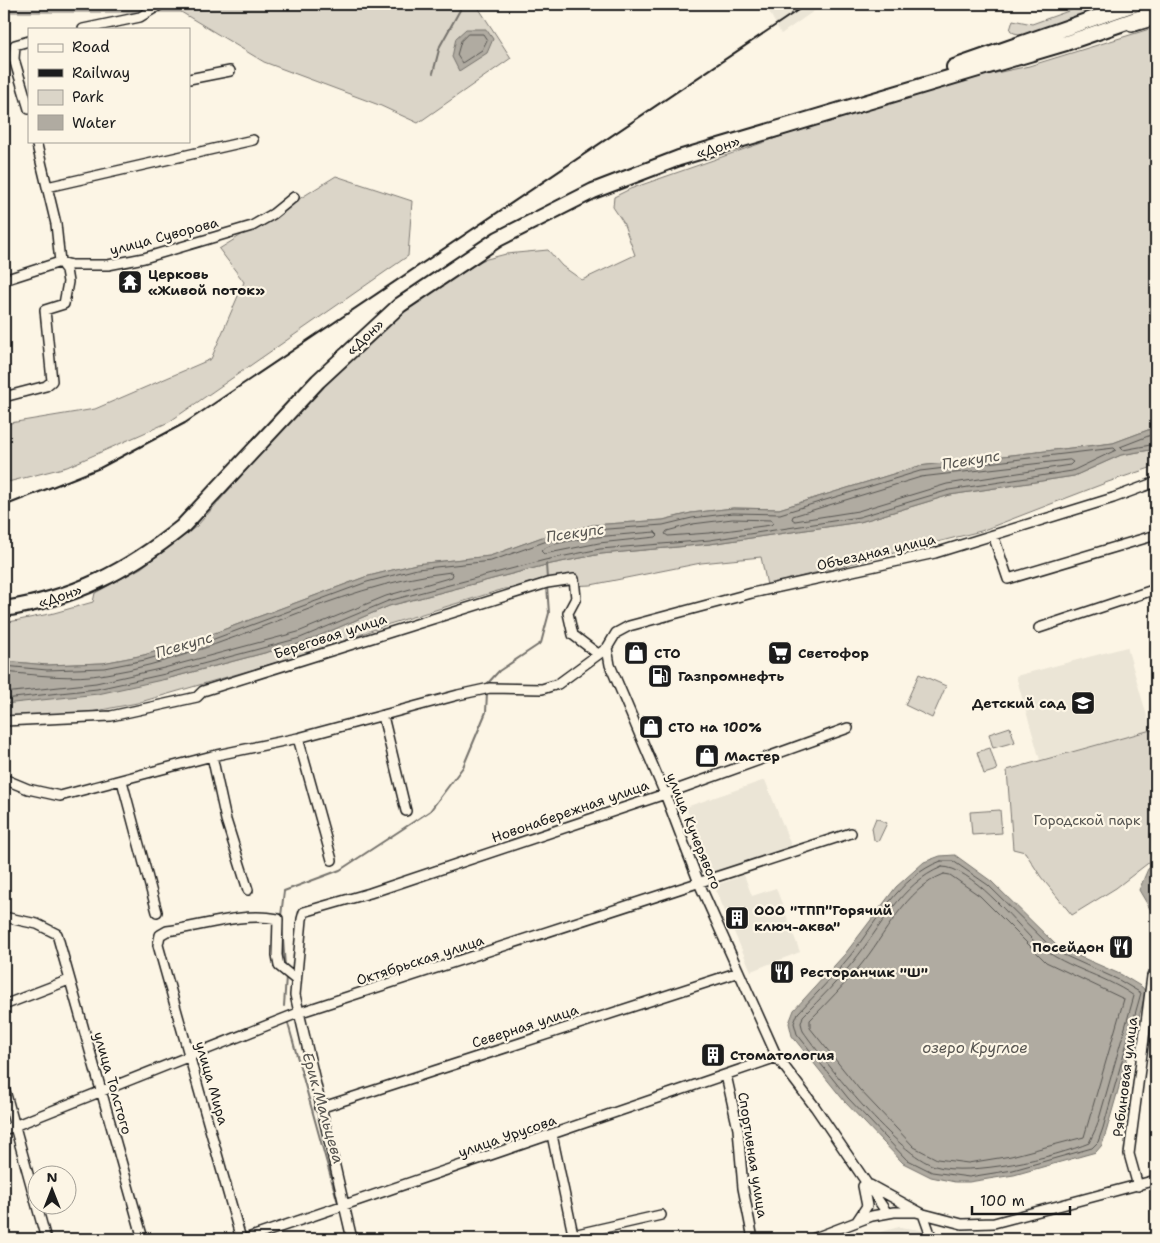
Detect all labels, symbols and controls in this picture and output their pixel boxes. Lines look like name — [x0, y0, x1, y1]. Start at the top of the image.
legend — [28, 28, 190, 142]
text: Road — [72, 37, 110, 57]
text: Railway — [72, 63, 130, 83]
text: Park — [72, 87, 104, 107]
text: Water — [72, 113, 116, 133]
street label: «Дон» — [694, 132, 742, 162]
street label: улица Суворова — [108, 213, 221, 259]
place label: Церковь «Живой поток» — [148, 265, 265, 299]
temple icon: Церковь «Живой поток» — [117, 269, 143, 295]
street label: «Дон» — [343, 315, 388, 359]
water label: Псекупс — [940, 445, 1002, 474]
water label: Псекупс — [545, 519, 606, 547]
street label: Объездная улица — [815, 529, 938, 574]
street label: «Дон» — [36, 580, 84, 611]
street label: Береговая улица — [271, 609, 389, 663]
water label: Псекупс — [153, 627, 215, 663]
shop icon: СТО — [623, 640, 649, 666]
supermarket icon: Светофор — [767, 640, 793, 666]
place label: СТО — [654, 644, 681, 662]
place label: Светофор — [798, 644, 869, 662]
fuel station icon: Газпромнефть — [647, 663, 673, 689]
place label: Газпромнефть — [678, 667, 784, 685]
school or university icon: Детский сад — [1070, 690, 1096, 716]
place label: Детский сад — [972, 694, 1066, 712]
shop icon: СТО на 100% — [638, 714, 664, 740]
place label: СТО на 100% — [668, 718, 762, 736]
shop icon: Мастер — [694, 743, 720, 769]
place label: Мастер — [724, 747, 780, 765]
street label: улица Кучерявого — [662, 770, 726, 892]
street label: Новонабережная улица — [489, 775, 651, 846]
park label: Городской парк — [1034, 811, 1141, 829]
place label: ООО "ТПП"Горячий ключ-аква" — [754, 901, 893, 935]
building icon: ООО "ТПП"Горячий ключ-аква" — [724, 905, 750, 931]
street label: Октябрьская улица — [354, 931, 486, 989]
restaurant icon: Посейдон — [1108, 934, 1134, 960]
place label: Посейдон — [1032, 938, 1104, 956]
restaurant icon: Ресторанчик "Ш" — [769, 959, 795, 985]
place label: Ресторанчик "Ш" — [800, 963, 928, 981]
street label: Северная улица — [469, 1000, 581, 1052]
street label: Рябиновая улица — [1109, 1016, 1141, 1138]
street label: улица Толстого — [90, 1030, 136, 1136]
water label: озеро Круглое — [922, 1038, 1028, 1058]
street label: улица Мира — [191, 1039, 233, 1127]
building icon: Стоматология — [700, 1042, 726, 1068]
place label: Стоматология — [730, 1046, 834, 1064]
water label: Ерик Мальцева — [298, 1050, 348, 1166]
street label: Спортивная улица — [734, 1091, 772, 1220]
street label: улица Урусова — [456, 1111, 559, 1161]
north arrow — [28, 1166, 78, 1216]
text: N — [46, 1168, 58, 1186]
scale bar — [972, 1183, 1070, 1215]
text: 100 m — [980, 1191, 1025, 1211]

